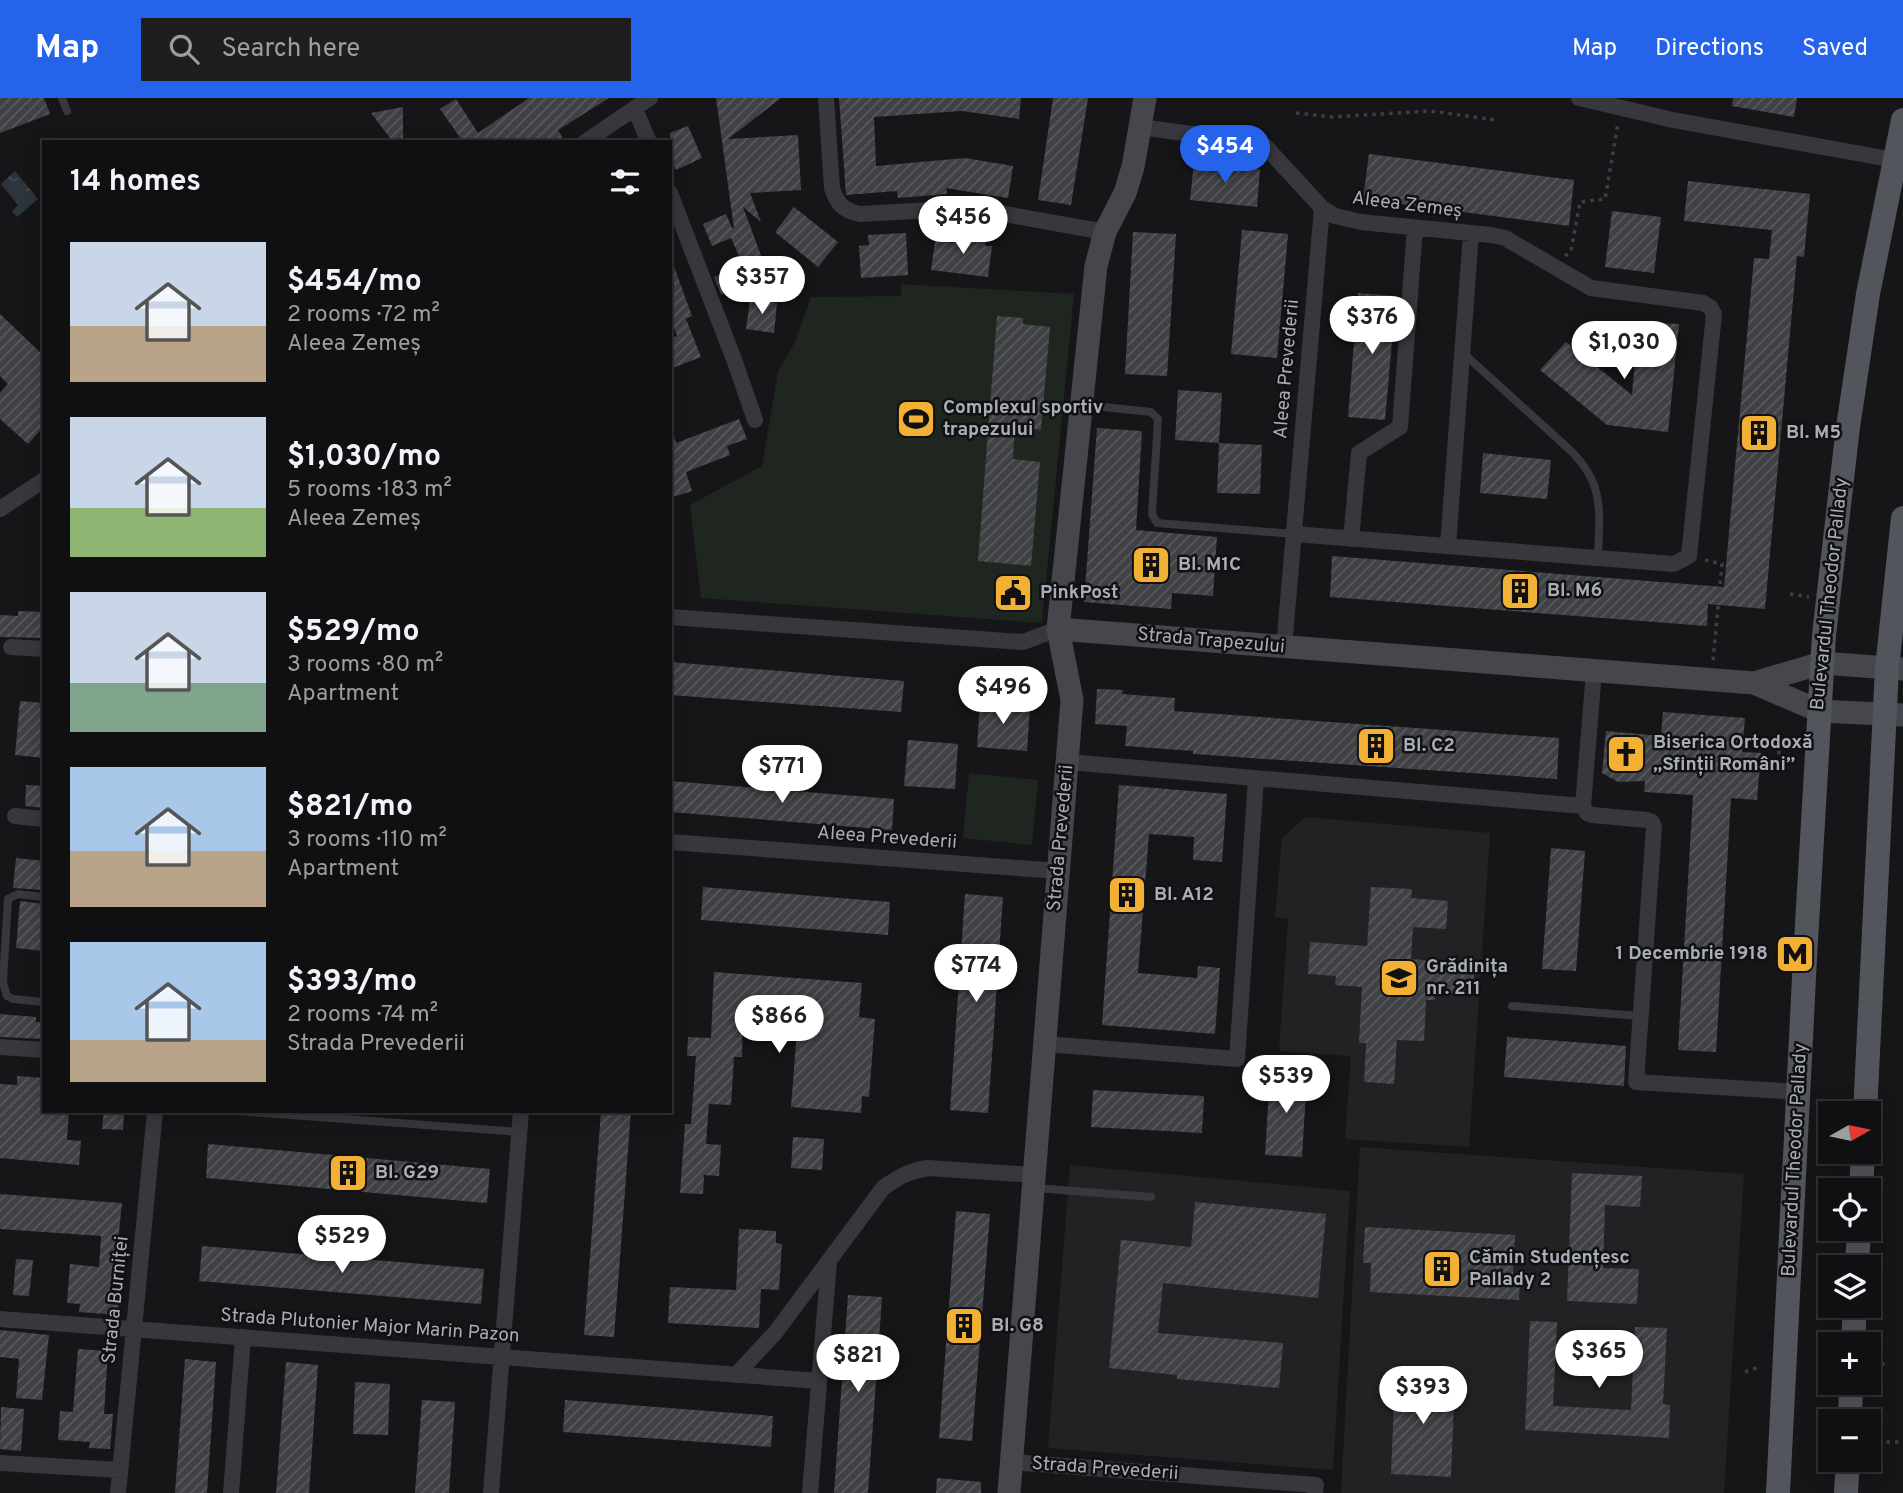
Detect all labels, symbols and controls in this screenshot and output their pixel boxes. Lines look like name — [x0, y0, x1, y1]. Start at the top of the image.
search box — [141, 18, 631, 81]
text: Map — [35, 28, 99, 70]
icon: search — [165, 30, 203, 68]
text: Search here — [221, 33, 360, 66]
text: Map — [1572, 34, 1617, 64]
text: Directions — [1655, 34, 1764, 64]
text: Saved — [1802, 34, 1868, 64]
pin: $454 — [1184, 126, 1266, 185]
text: $454 — [1196, 133, 1254, 162]
icon: filters — [606, 163, 644, 201]
text: 14 homes — [70, 164, 201, 201]
street label: Aleea Zemeș — [1351, 186, 1463, 224]
pin: $456 — [922, 197, 1004, 256]
text: $456 — [935, 204, 991, 233]
pin: $357 — [721, 256, 803, 316]
text: $454/mo — [287, 264, 422, 301]
text: $357 — [735, 264, 789, 293]
icon: home — [126, 270, 210, 354]
pin: $376 — [1331, 296, 1413, 356]
street label: Aleea Prevederii — [1269, 298, 1305, 440]
text: 2 rooms · 72 m² — [287, 301, 440, 330]
text: $376 — [1346, 304, 1398, 333]
pin: $1,030 — [1567, 322, 1681, 381]
text: $1,030 — [1588, 329, 1660, 358]
text: Aleea Zemeș — [287, 330, 421, 359]
place label: Complexul sportiv trapezului — [943, 396, 1104, 442]
sports icon: Complexul sportiv trapezului — [895, 398, 937, 440]
building icon: Bl. M5 — [1738, 412, 1780, 454]
place label: Bl. M5 — [1786, 421, 1841, 445]
text: $1,030/mo — [287, 439, 441, 476]
icon: home — [126, 445, 210, 529]
text: 5 rooms · 183 m² — [287, 476, 452, 505]
street label: Bulevardul Theodor Pallady — [1806, 477, 1854, 711]
text: Aleea Zemeș — [287, 505, 421, 534]
building icon: Bl. M1C — [1130, 544, 1172, 586]
place label: Bl. M1C — [1178, 553, 1241, 577]
building icon: Bl. M6 — [1499, 570, 1541, 612]
public building icon: PinkPost — [992, 572, 1034, 614]
place label: Bl. M6 — [1547, 579, 1602, 603]
place label: PinkPost — [1040, 581, 1118, 605]
text: $529/mo — [287, 614, 419, 651]
icon: home — [126, 620, 210, 704]
street label: Strada Trapezului — [1136, 623, 1286, 659]
text: 3 rooms · 80 m² — [287, 651, 443, 680]
pin: $496 — [962, 666, 1044, 726]
text: $496 — [975, 674, 1031, 703]
text: Apartment — [287, 680, 399, 709]
building icon: Bl. C2 — [1355, 725, 1397, 767]
place label: Biserica Ortodoxă „Sfinții Români” — [1653, 731, 1813, 777]
church icon: Biserica Ortodoxă „Sfinții Români” — [1605, 733, 1647, 775]
place label: Bl. C2 — [1403, 734, 1455, 758]
pin: $771 — [741, 746, 823, 805]
text: $771 — [758, 753, 806, 782]
street label: Strada Prevederii — [1043, 764, 1079, 912]
text: $821/mo — [287, 789, 413, 826]
icon: home — [126, 795, 210, 879]
street label: Aleea Prevederii — [816, 821, 958, 855]
text: 3 rooms · 110 m² — [287, 826, 447, 855]
text: Apartment — [287, 855, 399, 884]
building icon: Bl. A12 — [1106, 874, 1148, 916]
place label: Bl. A12 — [1154, 883, 1214, 907]
metro station icon: 1 Decembrie 1918 — [1774, 933, 1816, 975]
place label: 1 Decembrie 1918 — [1616, 942, 1768, 966]
pin: $774 — [935, 944, 1017, 1004]
text: $774 — [950, 952, 1002, 981]
place label: Grădinița nr. 211 — [1426, 955, 1508, 1001]
school or university icon: Grădinița nr. 211 — [1378, 957, 1420, 999]
text: $393/mo — [287, 964, 417, 1001]
icon: home — [126, 970, 210, 1054]
pin: $866 — [738, 996, 820, 1055]
text: 2 rooms · 74 m² — [287, 1001, 438, 1030]
text: $866 — [751, 1003, 807, 1032]
text: Strada Prevederii — [287, 1030, 465, 1059]
street label: Bulevardul Theodor Pallady — [1777, 1043, 1813, 1277]
pin: $539 — [1245, 1056, 1327, 1115]
text: $539 — [1258, 1063, 1314, 1092]
north arrow — [1818, 1101, 1881, 1164]
map controls — [1818, 1101, 1881, 1472]
building icon: Bl. G29 — [327, 1152, 369, 1194]
place label: Bl. G29 — [375, 1161, 439, 1185]
button: locate — [1818, 1178, 1881, 1241]
pin: $529 — [301, 1216, 383, 1275]
text: $529 — [314, 1223, 370, 1252]
street label: Strada Burniței — [97, 1235, 135, 1365]
place label: Cămin Studențesc Pallady 2 — [1469, 1246, 1630, 1292]
building icon: Cămin Studențesc Pallady 2 — [1421, 1248, 1463, 1290]
button: layers — [1818, 1255, 1881, 1318]
street label: Strada Plutonier Major Marin Pazon — [220, 1304, 520, 1348]
building icon: Bl. G8 — [943, 1305, 985, 1347]
place label: Bl. G8 — [991, 1314, 1044, 1338]
pin: $365 — [1558, 1330, 1640, 1390]
button: + — [1818, 1332, 1881, 1395]
pin: $821 — [817, 1334, 899, 1394]
text: $365 — [1571, 1338, 1627, 1367]
text: $821 — [832, 1342, 884, 1371]
pin: $393 — [1382, 1366, 1464, 1426]
text: $393 — [1395, 1374, 1451, 1403]
button: − — [1818, 1409, 1881, 1472]
street label: Strada Prevederii — [1031, 1452, 1179, 1486]

